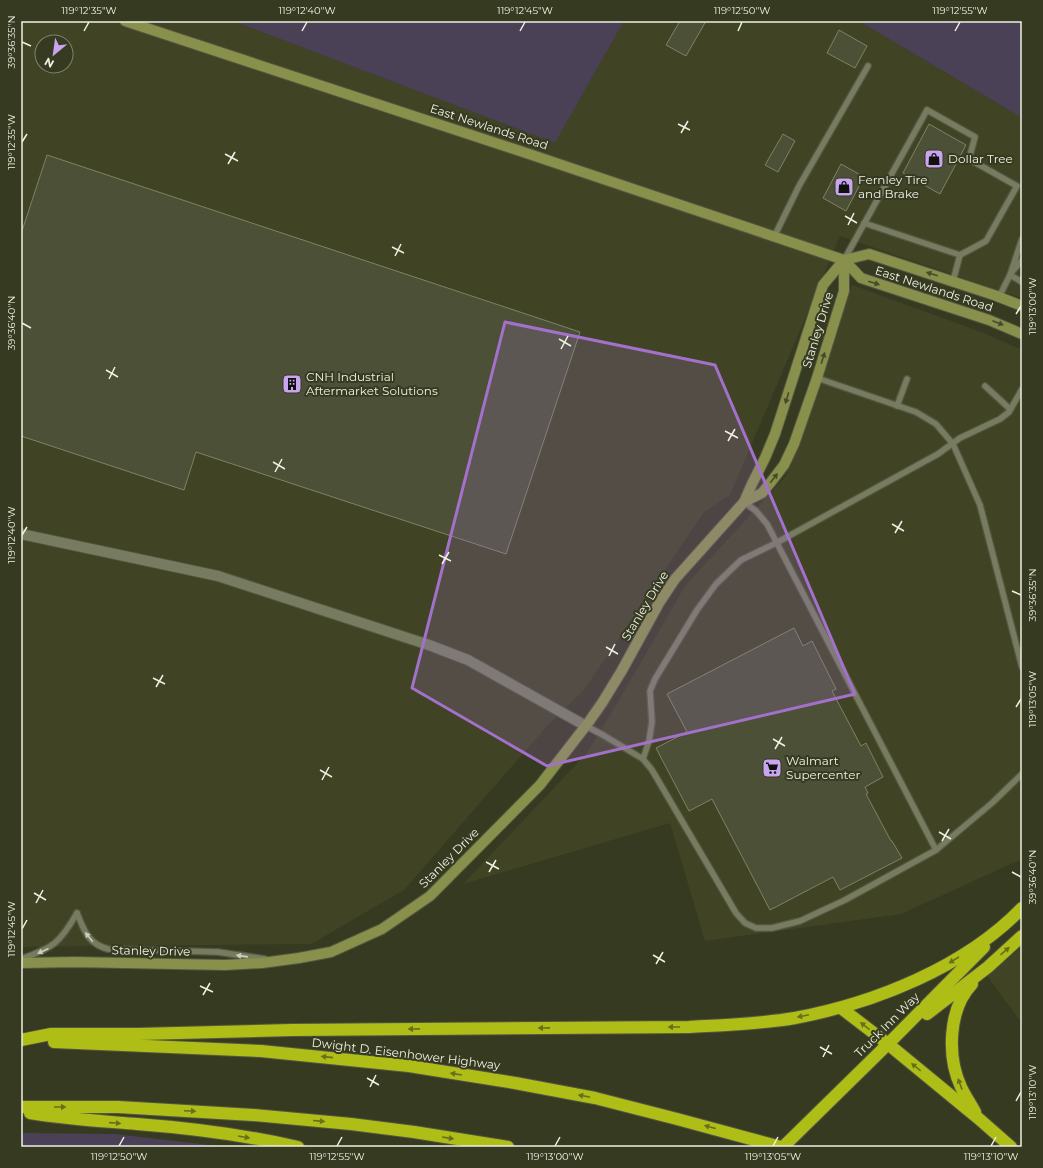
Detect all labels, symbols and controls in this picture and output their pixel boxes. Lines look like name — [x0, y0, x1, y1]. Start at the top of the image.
text: 119°12'35"W — [61, 4, 117, 17]
text: 119°12'40"W — [278, 4, 336, 17]
text: 119°12'45"W — [497, 4, 553, 17]
text: 119°12'50"W — [714, 4, 770, 17]
text: 119°12'55"W — [932, 4, 988, 17]
text: 39°36'35"N — [5, 15, 18, 69]
north arrow — [34, 34, 74, 74]
text: N — [42, 54, 56, 71]
street label: East Newlands Road — [428, 100, 550, 153]
text: 119°12'35"W — [5, 114, 18, 170]
shop icon: Dollar Tree — [923, 148, 945, 170]
place label: Dollar Tree — [948, 151, 1013, 166]
place label: Fernley Tire and Brake — [858, 172, 928, 201]
shop icon: Fernley Tire and Brake — [833, 176, 855, 198]
street label: East Newlands Road — [873, 262, 995, 315]
one-way arrow — [926, 271, 938, 277]
text: 119°13'00"W — [1026, 277, 1039, 335]
one-way arrow — [868, 280, 880, 286]
street label: Stanley Drive — [799, 290, 836, 370]
text: 39°36'40"N — [5, 296, 18, 350]
one-way arrow — [992, 321, 1004, 327]
one-way arrow — [820, 352, 826, 364]
place label: CNH Industrial Aftermarket Solutions — [306, 369, 438, 398]
building icon: CNH Industrial Aftermarket Solutions — [281, 373, 303, 395]
one-way arrow — [784, 392, 790, 404]
one-way arrow — [770, 472, 778, 483]
text: 119°12'40"W — [5, 506, 18, 564]
street label: Stanley Drive — [618, 568, 671, 643]
text: 39°36'35"N — [1026, 568, 1039, 622]
text: 119°13'05"W — [1026, 671, 1039, 727]
place label: Walmart Supercenter — [786, 753, 860, 782]
supermarket icon: Walmart Supercenter — [761, 757, 783, 779]
street label: Stanley Drive — [416, 825, 482, 891]
text: 39°36'40"N — [1026, 850, 1039, 904]
text: 119°12'45"W — [5, 901, 18, 957]
one-way arrow — [84, 931, 93, 942]
street label: Stanley Drive — [112, 942, 190, 959]
one-way arrow — [37, 947, 49, 954]
one-way arrow — [1000, 947, 1010, 956]
one-way arrow — [236, 953, 248, 959]
one-way arrow — [948, 956, 960, 963]
street label: Truck Inn Way — [851, 989, 923, 1060]
one-way arrow — [797, 1014, 809, 1020]
one-way arrow — [859, 1022, 870, 1030]
one-way arrow — [667, 1024, 680, 1030]
one-way arrow — [537, 1025, 550, 1031]
one-way arrow — [407, 1026, 420, 1032]
street label: Dwight D. Eisenhower Highway — [311, 1034, 502, 1073]
one-way arrow — [321, 1054, 333, 1061]
one-way arrow — [910, 1063, 921, 1072]
text: 119°13'10"W — [1026, 1065, 1039, 1119]
one-way arrow — [450, 1071, 462, 1077]
one-way arrow — [957, 1077, 963, 1089]
one-way arrow — [577, 1093, 590, 1099]
one-way arrow — [54, 1104, 67, 1110]
one-way arrow — [184, 1108, 196, 1115]
one-way arrow — [313, 1118, 325, 1125]
one-way arrow — [109, 1119, 121, 1126]
one-way arrow — [704, 1124, 716, 1130]
one-way arrow — [238, 1134, 251, 1140]
one-way arrow — [442, 1135, 454, 1141]
text: 119°12'50"W — [91, 1150, 147, 1163]
text: 119°12'55"W — [309, 1150, 365, 1163]
text: 119°13'00"W — [526, 1150, 584, 1163]
text: 119°13'05"W — [745, 1150, 801, 1163]
text: 119°13'10"W — [964, 1150, 1018, 1163]

